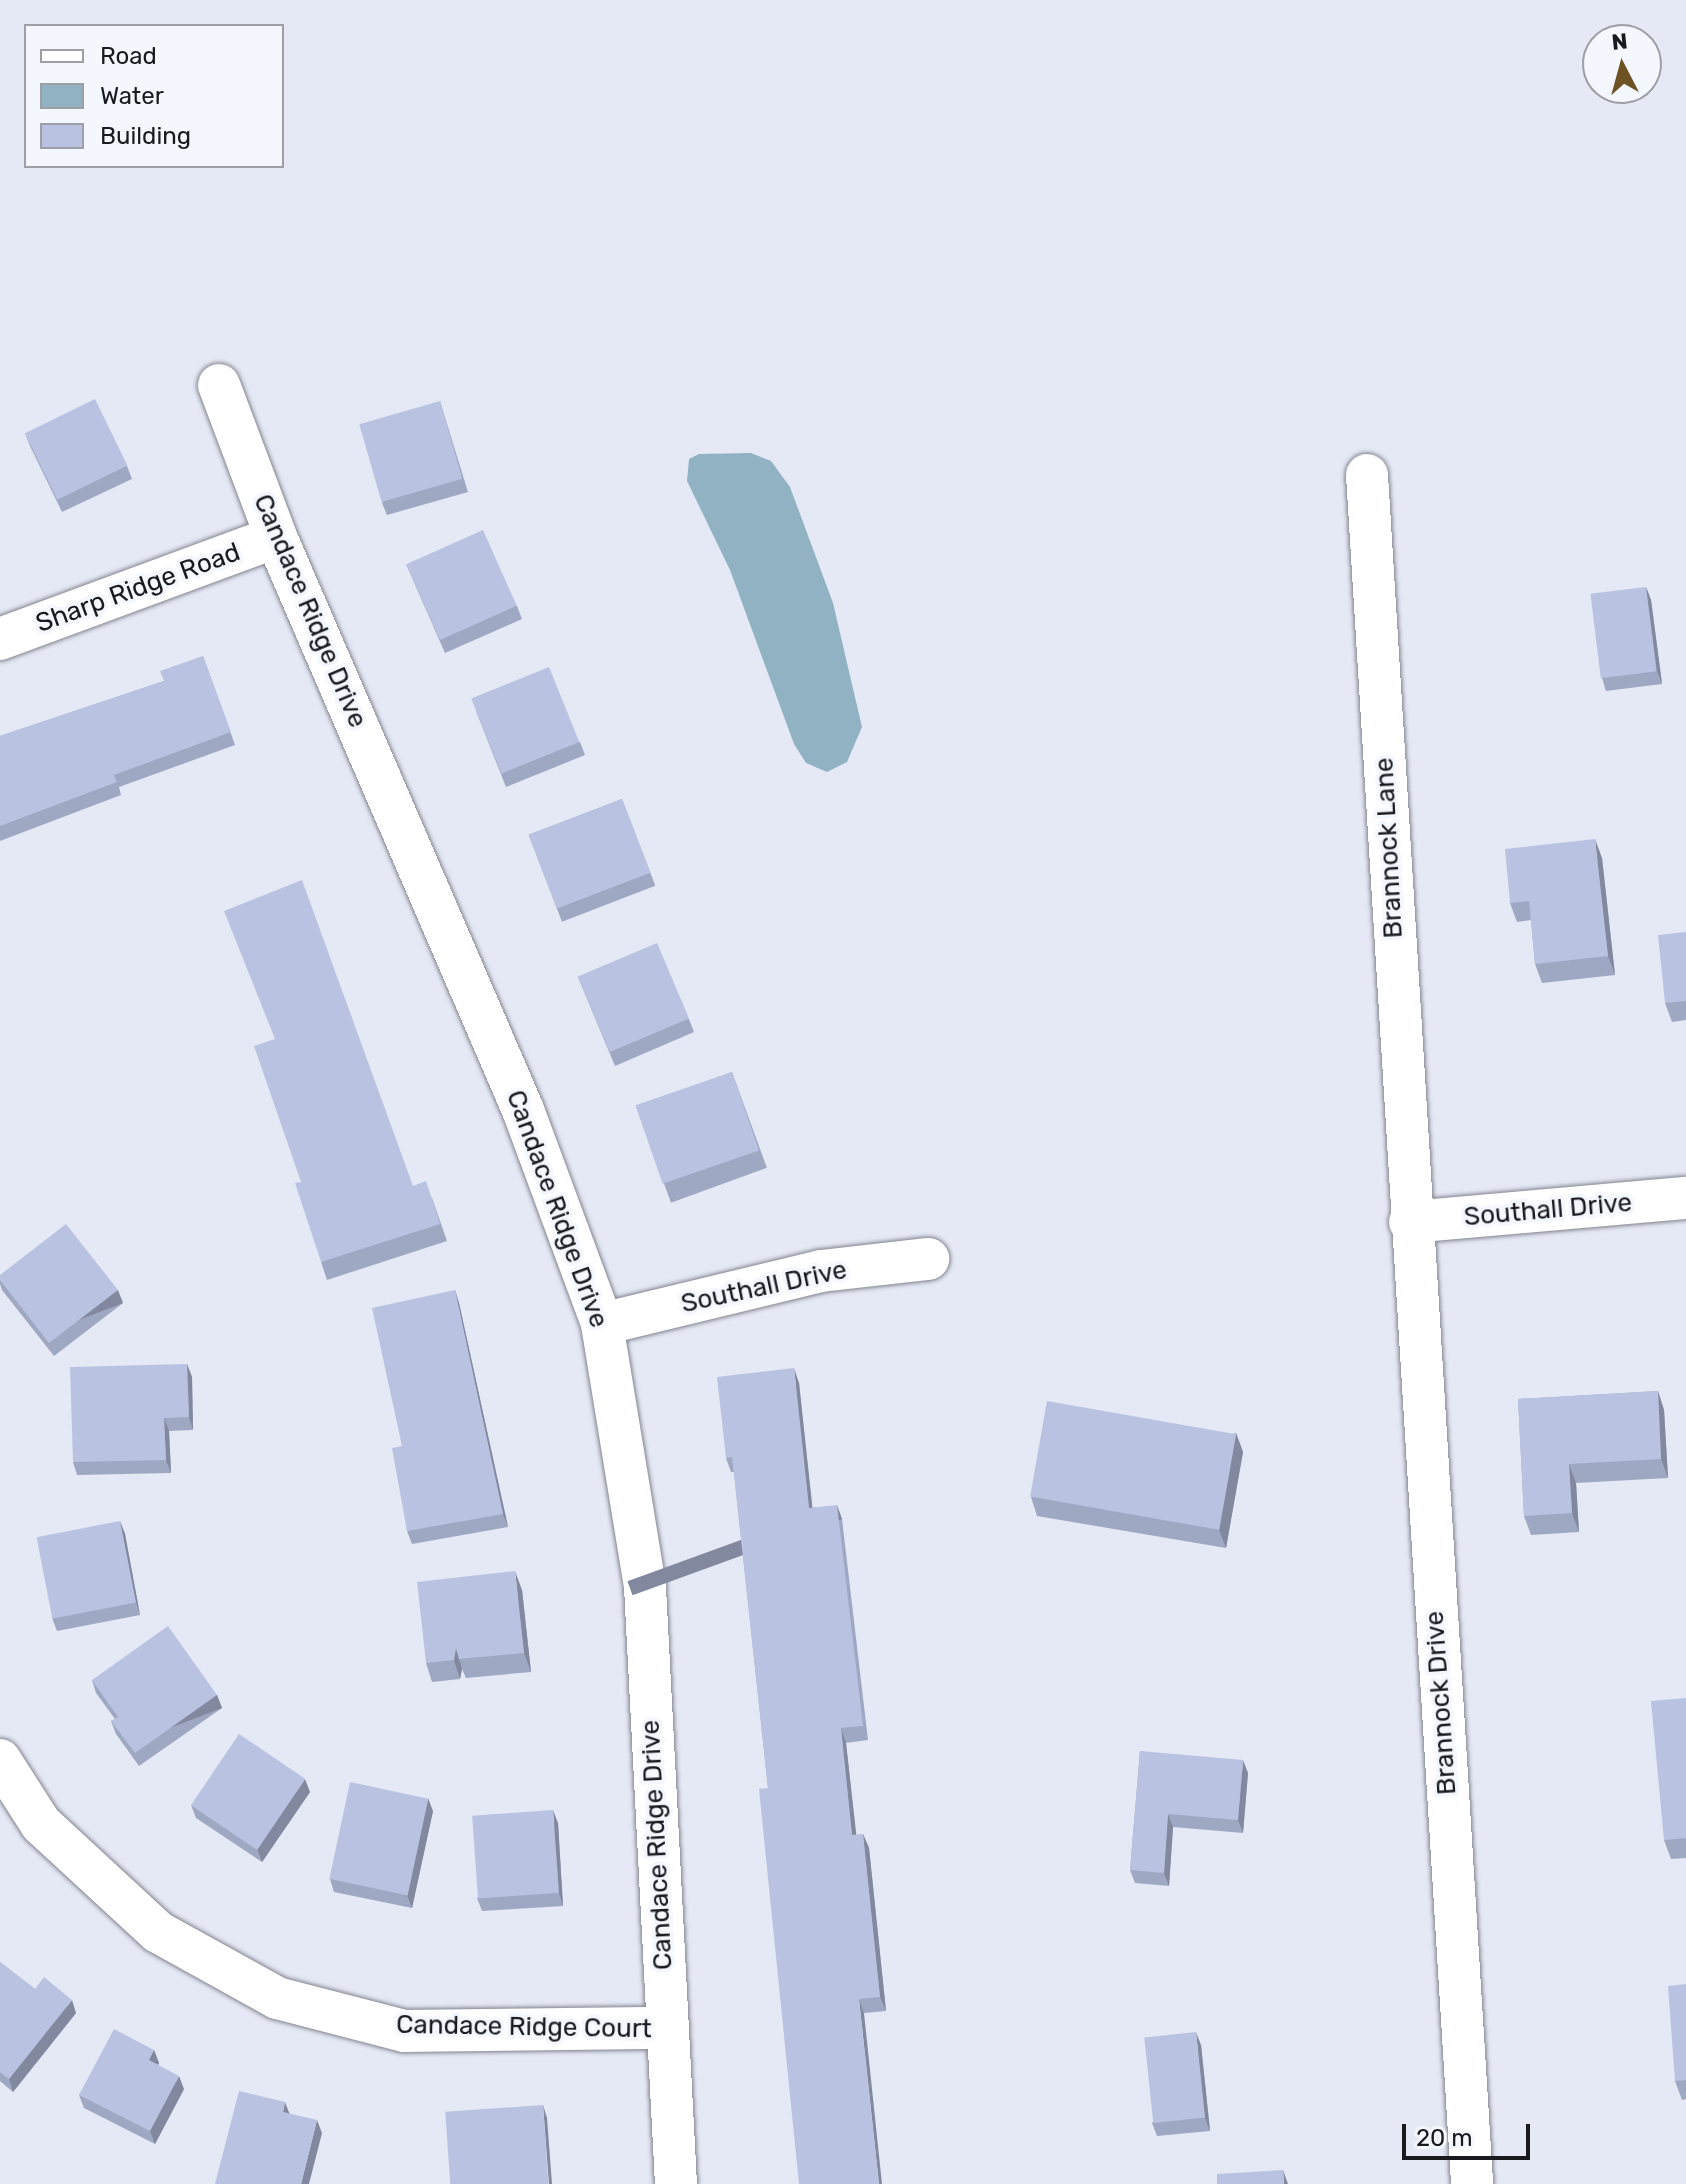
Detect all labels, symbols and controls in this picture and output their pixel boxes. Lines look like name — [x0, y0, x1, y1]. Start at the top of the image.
legend — [24, 24, 284, 168]
north arrow — [1582, 24, 1662, 104]
text: N — [1610, 27, 1629, 56]
text: Road — [100, 42, 157, 70]
text: Water — [100, 82, 164, 110]
text: Building — [100, 122, 191, 150]
street label: Candace Ridge Drive — [247, 490, 373, 732]
street label: Sharp Ridge Road — [32, 537, 244, 639]
street label: Brannock Lane — [1369, 757, 1409, 939]
street label: Candace Ridge Drive — [500, 1086, 614, 1332]
street label: Southall Drive — [1463, 1187, 1633, 1233]
street label: Southall Drive — [678, 1254, 850, 1320]
street label: Brannock Drive — [1419, 1610, 1463, 1796]
street label: Candace Ridge Drive — [635, 1719, 679, 1971]
street label: Candace Ridge Court — [396, 2009, 652, 2045]
scale bar — [1406, 2108, 1534, 2158]
text: 20 m — [1416, 2124, 1473, 2152]

